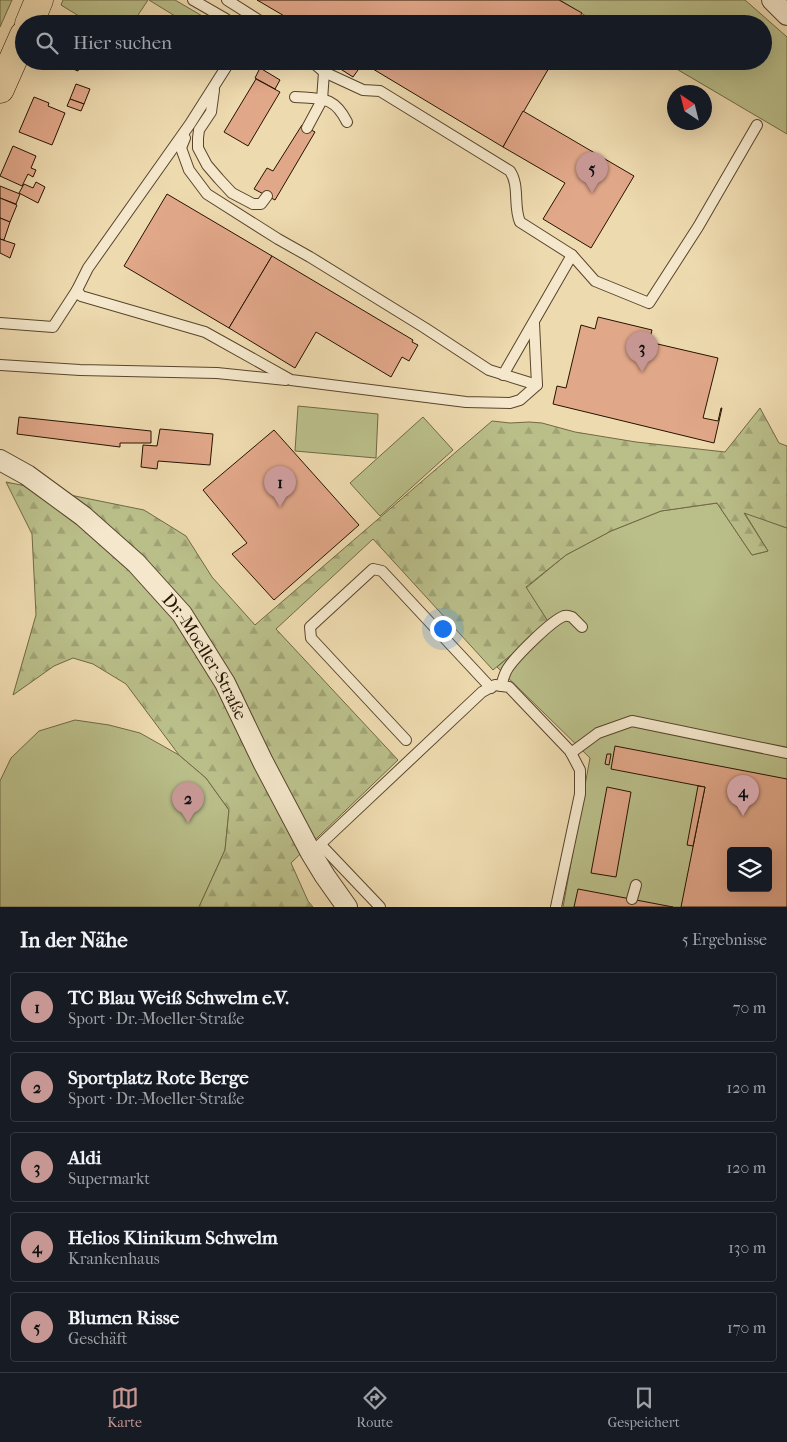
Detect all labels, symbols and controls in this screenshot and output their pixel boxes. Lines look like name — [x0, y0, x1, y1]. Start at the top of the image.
search box — [15, 15, 772, 70]
icon: search — [33, 29, 61, 57]
text: Hier suchen — [73, 32, 172, 54]
north arrow — [667, 85, 712, 130]
pin: 5 — [576, 152, 608, 193]
pin: 3 — [626, 331, 658, 372]
pin: 1 — [264, 466, 296, 507]
street label: Dr.-Moeller-Straße — [158, 589, 251, 723]
your location — [430, 616, 456, 642]
pin: 4 — [727, 775, 759, 816]
pin: 2 — [172, 782, 204, 823]
map controls — [727, 847, 772, 892]
button: layers — [727, 847, 772, 892]
text: In der Nähe — [20, 928, 128, 952]
text: 5 Ergebnisse — [682, 930, 767, 949]
text: TC Blau Weiß Schwelm e.V. — [68, 987, 289, 1009]
text: 1 — [34, 998, 40, 1017]
text: 70 m — [733, 998, 766, 1017]
text: Sport · Dr.-Moeller-Straße — [68, 1009, 244, 1028]
text: Sportplatz Rote Berge — [68, 1067, 249, 1089]
text: 2 — [33, 1078, 41, 1097]
text: 120 m — [727, 1078, 766, 1097]
text: Sport · Dr.-Moeller-Straße — [68, 1089, 244, 1108]
text: Aldi — [68, 1147, 101, 1169]
text: 3 — [34, 1158, 40, 1177]
text: 120 m — [727, 1158, 766, 1177]
text: Supermarkt — [68, 1169, 150, 1188]
text: Helios Klinikum Schwelm — [68, 1227, 278, 1249]
text: 4 — [32, 1238, 42, 1257]
text: 130 m — [728, 1238, 766, 1257]
text: Krankenhaus — [68, 1249, 160, 1268]
text: Blumen Risse — [68, 1307, 179, 1329]
text: 5 — [34, 1318, 40, 1337]
text: 170 m — [727, 1318, 766, 1337]
text: Geschäft — [68, 1329, 128, 1348]
tab: Karte — [107, 1384, 142, 1431]
tab: Route — [356, 1384, 393, 1431]
tab: Gespeichert — [607, 1384, 680, 1431]

